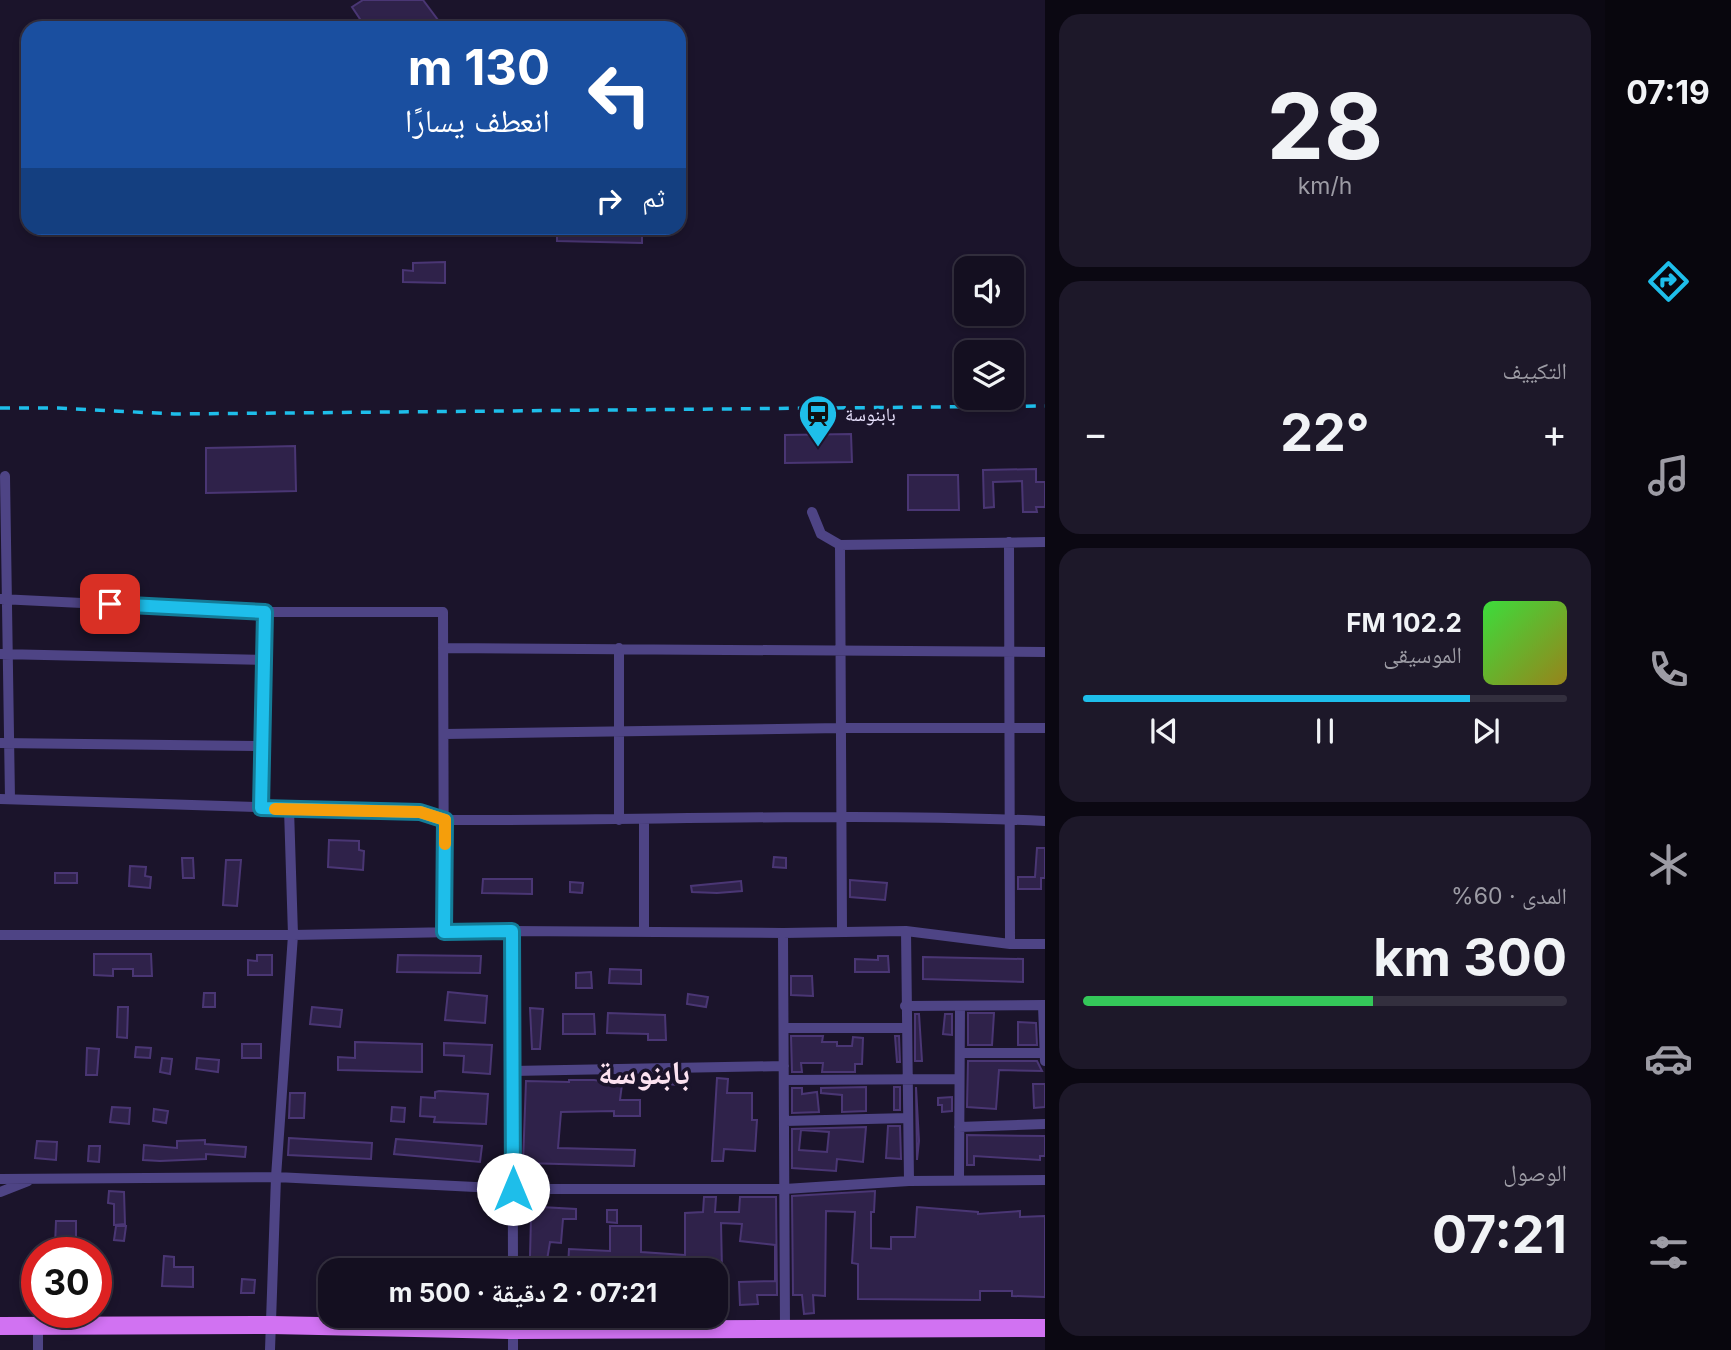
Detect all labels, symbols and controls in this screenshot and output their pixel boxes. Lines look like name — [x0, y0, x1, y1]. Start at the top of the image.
text: 130 m — [408, 38, 550, 97]
icon: left — [574, 49, 665, 140]
text: 28 — [1267, 71, 1383, 181]
text: 07:19 — [1626, 73, 1710, 112]
text: انعطف يسارًا — [405, 101, 550, 140]
text: km/h — [1298, 172, 1352, 200]
icon: right — [590, 182, 628, 220]
text: ثم — [642, 182, 665, 213]
map controls — [954, 256, 1024, 410]
button: sound — [954, 256, 1024, 326]
icon: directions — [1644, 257, 1693, 306]
button: layers — [954, 340, 1024, 410]
text: التكييف — [1502, 357, 1567, 385]
station icon: بابنوسة — [797, 393, 839, 448]
text: 22° — [1280, 401, 1370, 464]
place label: بابنوسة — [845, 403, 896, 426]
text: − — [1083, 410, 1108, 456]
text: + — [1542, 410, 1567, 456]
icon: music — [1644, 451, 1693, 500]
pin — [80, 574, 140, 634]
icon: arrive — [91, 585, 129, 623]
text: 102.2 FM — [1346, 607, 1462, 638]
text: الموسيقى — [1383, 641, 1462, 669]
icon: phone — [1644, 645, 1693, 694]
icon: previous — [1145, 712, 1183, 750]
icon: pause — [1306, 712, 1344, 750]
icon: next — [1467, 712, 1505, 750]
icon: climate — [1644, 840, 1693, 889]
text: المدى · 60% — [1451, 882, 1567, 910]
text: 300 km — [1373, 926, 1567, 989]
icon: car — [1644, 1034, 1693, 1083]
district label: بابنوسة — [598, 1052, 690, 1092]
position arrow — [476, 1152, 550, 1226]
text: الوصول — [1503, 1159, 1567, 1187]
text: 07:21 — [1432, 1203, 1567, 1266]
icon: filters — [1644, 1228, 1693, 1277]
speed limit sign: 30 — [21, 1237, 112, 1328]
text: 07:21 · 2 دقيقة · 500 m — [389, 1277, 657, 1308]

